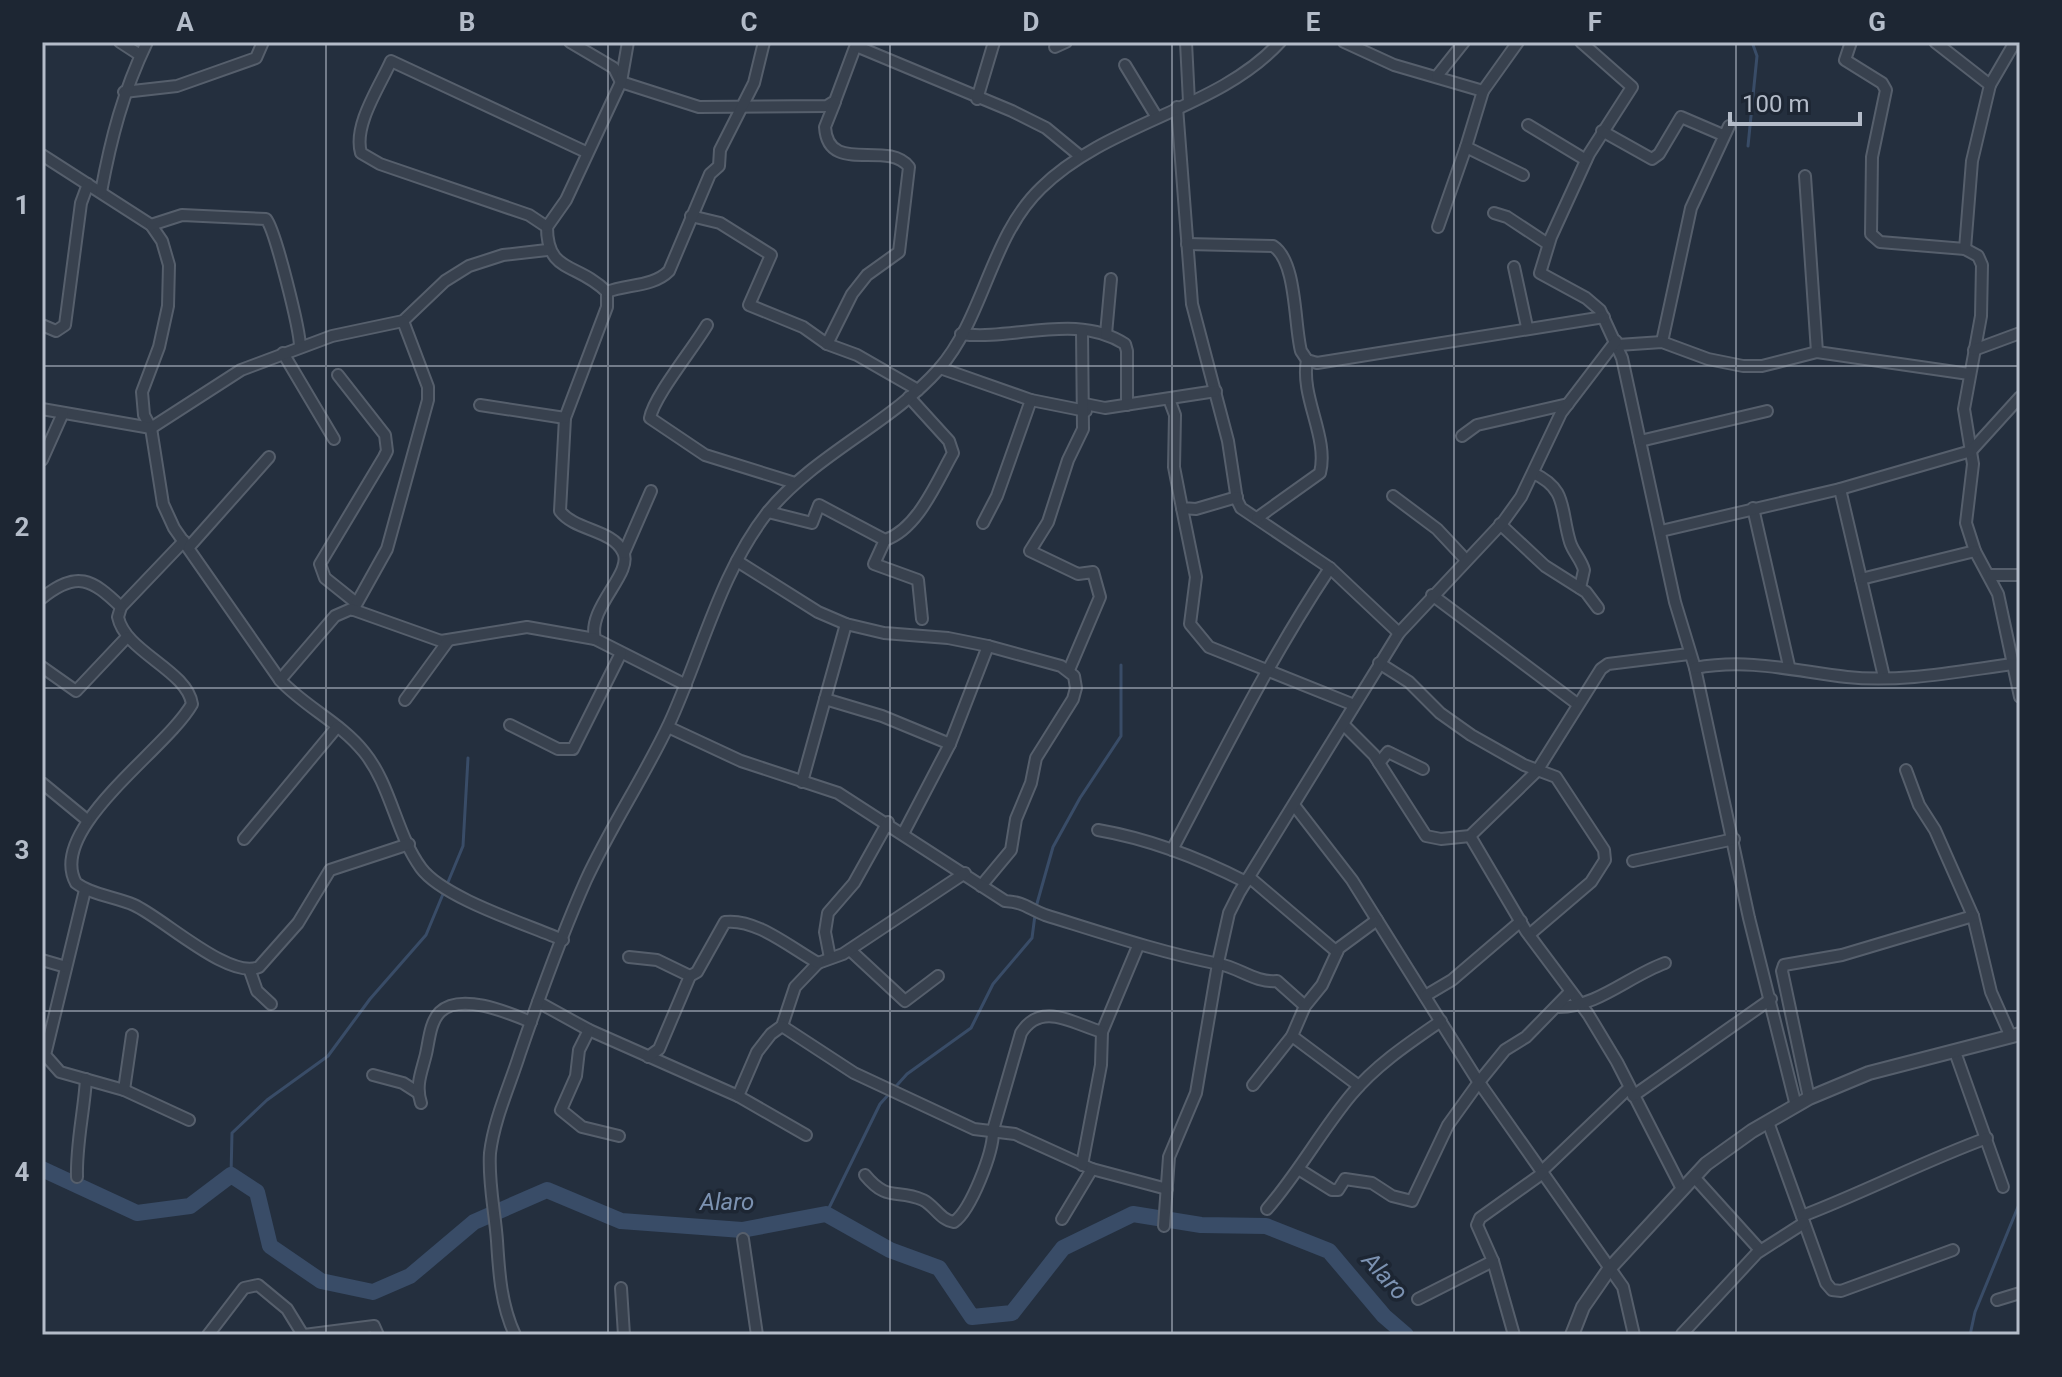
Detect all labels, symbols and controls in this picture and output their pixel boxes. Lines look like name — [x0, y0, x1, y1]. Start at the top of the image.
text: A — [176, 7, 194, 37]
text: B — [459, 7, 475, 37]
text: C — [740, 7, 758, 37]
text: D — [1023, 7, 1039, 37]
text: E — [1306, 7, 1321, 37]
text: F — [1588, 7, 1602, 37]
text: G — [1868, 7, 1886, 37]
scale bar — [1730, 76, 1860, 126]
text: 100 m — [1742, 90, 1809, 118]
text: 1 — [15, 190, 29, 220]
text: 2 — [15, 512, 29, 542]
text: 3 — [15, 835, 29, 865]
text: 4 — [15, 1157, 30, 1187]
water label: Alaro — [699, 1188, 754, 1216]
water label: Alaro — [1356, 1246, 1414, 1306]

